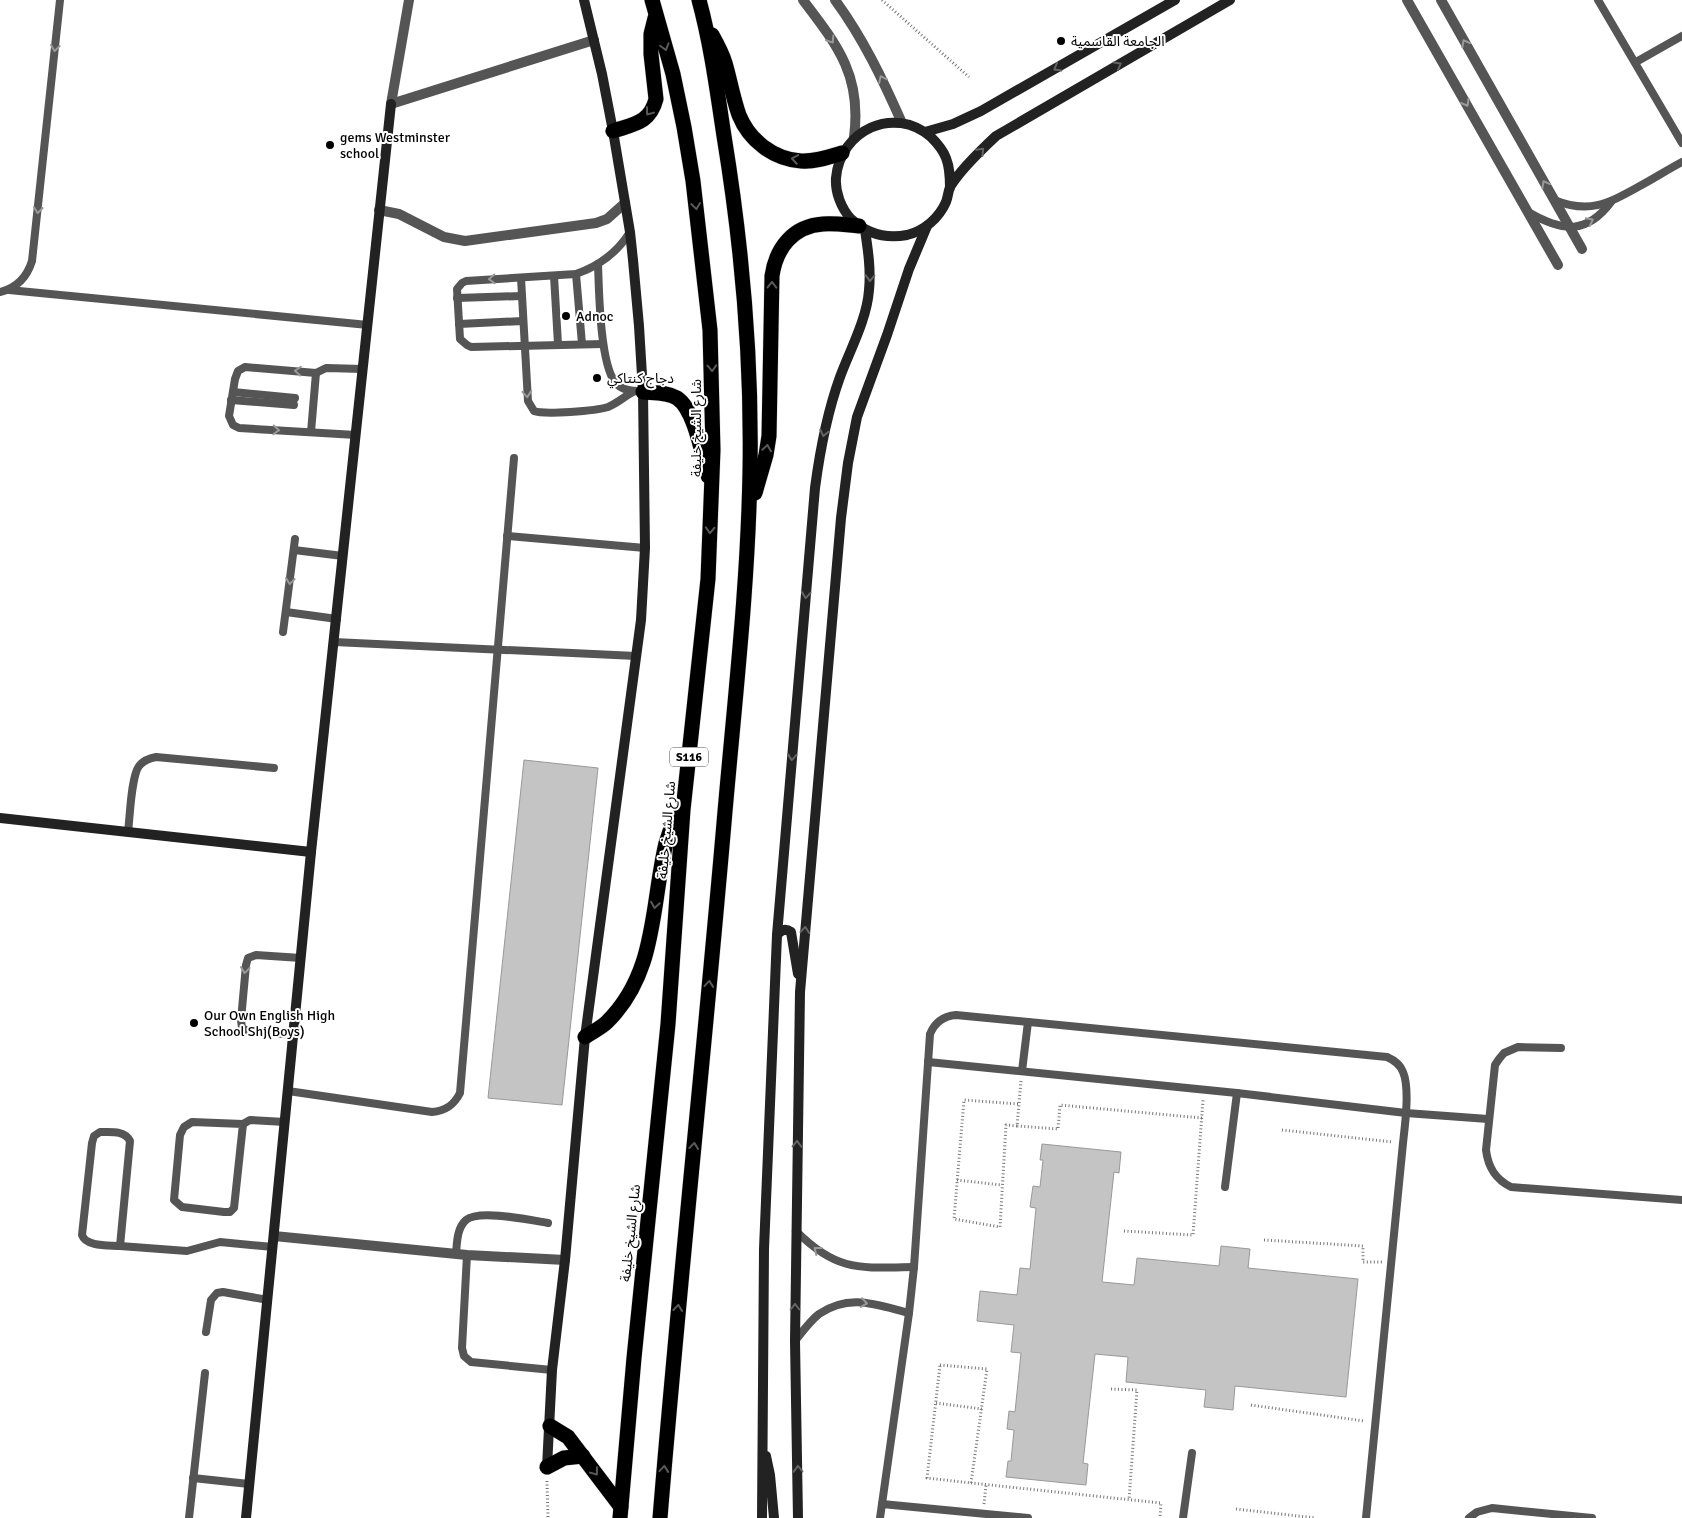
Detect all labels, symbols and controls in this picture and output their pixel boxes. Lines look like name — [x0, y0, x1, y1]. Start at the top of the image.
place label: الجامعة القاسمية — [1071, 33, 1165, 50]
one-way arrow — [825, 34, 834, 43]
marker: الجامعة القاسمية — [1055, 35, 1067, 47]
one-way arrow — [1462, 39, 1472, 48]
one-way arrow — [660, 42, 670, 51]
one-way arrow — [50, 45, 61, 53]
one-way arrow — [1053, 61, 1062, 71]
one-way arrow — [1113, 61, 1122, 71]
one-way arrow — [877, 75, 888, 84]
one-way arrow — [1460, 97, 1470, 106]
one-way arrow — [646, 107, 655, 116]
place label: gems Westminster school — [340, 129, 451, 162]
marker: gems Westminster school — [324, 139, 336, 151]
one-way arrow — [975, 148, 984, 157]
one-way arrow — [790, 155, 799, 165]
one-way arrow — [1542, 181, 1552, 190]
one-way arrow — [690, 203, 701, 211]
one-way arrow — [32, 206, 43, 214]
one-way arrow — [1585, 217, 1594, 227]
one-way arrow — [488, 274, 496, 285]
one-way arrow — [864, 274, 875, 282]
one-way arrow — [767, 281, 777, 289]
place label: Adnoc — [576, 308, 614, 325]
marker: Adnoc — [560, 310, 572, 322]
one-way arrow — [707, 364, 717, 372]
one-way arrow — [294, 366, 302, 377]
place label: دجاج كنتاكي — [607, 370, 674, 389]
marker: دجاج كنتاكي — [591, 372, 603, 384]
street label: شارع الشيخ خليفة — [688, 379, 707, 477]
one-way arrow — [522, 390, 533, 398]
one-way arrow — [273, 425, 281, 436]
one-way arrow — [819, 429, 830, 438]
one-way arrow — [762, 443, 772, 452]
one-way arrow — [705, 527, 716, 535]
one-way arrow — [285, 577, 296, 585]
one-way arrow — [801, 591, 812, 599]
road number: S116 — [670, 748, 708, 766]
one-way arrow — [787, 753, 798, 761]
street label: شارع الشيخ خليفة — [654, 780, 681, 880]
one-way arrow — [650, 902, 661, 910]
one-way arrow — [800, 925, 811, 933]
one-way arrow — [240, 967, 251, 975]
one-way arrow — [704, 980, 715, 988]
place label: Our Own English High School Shj(Boys) — [204, 1007, 335, 1040]
marker: Our Own English High School Shj(Boys) — [188, 1017, 200, 1029]
one-way arrow — [792, 1140, 803, 1148]
one-way arrow — [688, 1141, 699, 1149]
street label: شارع الشيخ خليفة — [617, 1183, 646, 1283]
one-way arrow — [813, 1247, 823, 1256]
one-way arrow — [861, 1297, 869, 1308]
one-way arrow — [672, 1303, 683, 1311]
one-way arrow — [790, 1303, 800, 1310]
one-way arrow — [658, 1465, 669, 1473]
one-way arrow — [793, 1465, 803, 1473]
one-way arrow — [589, 1466, 598, 1476]

